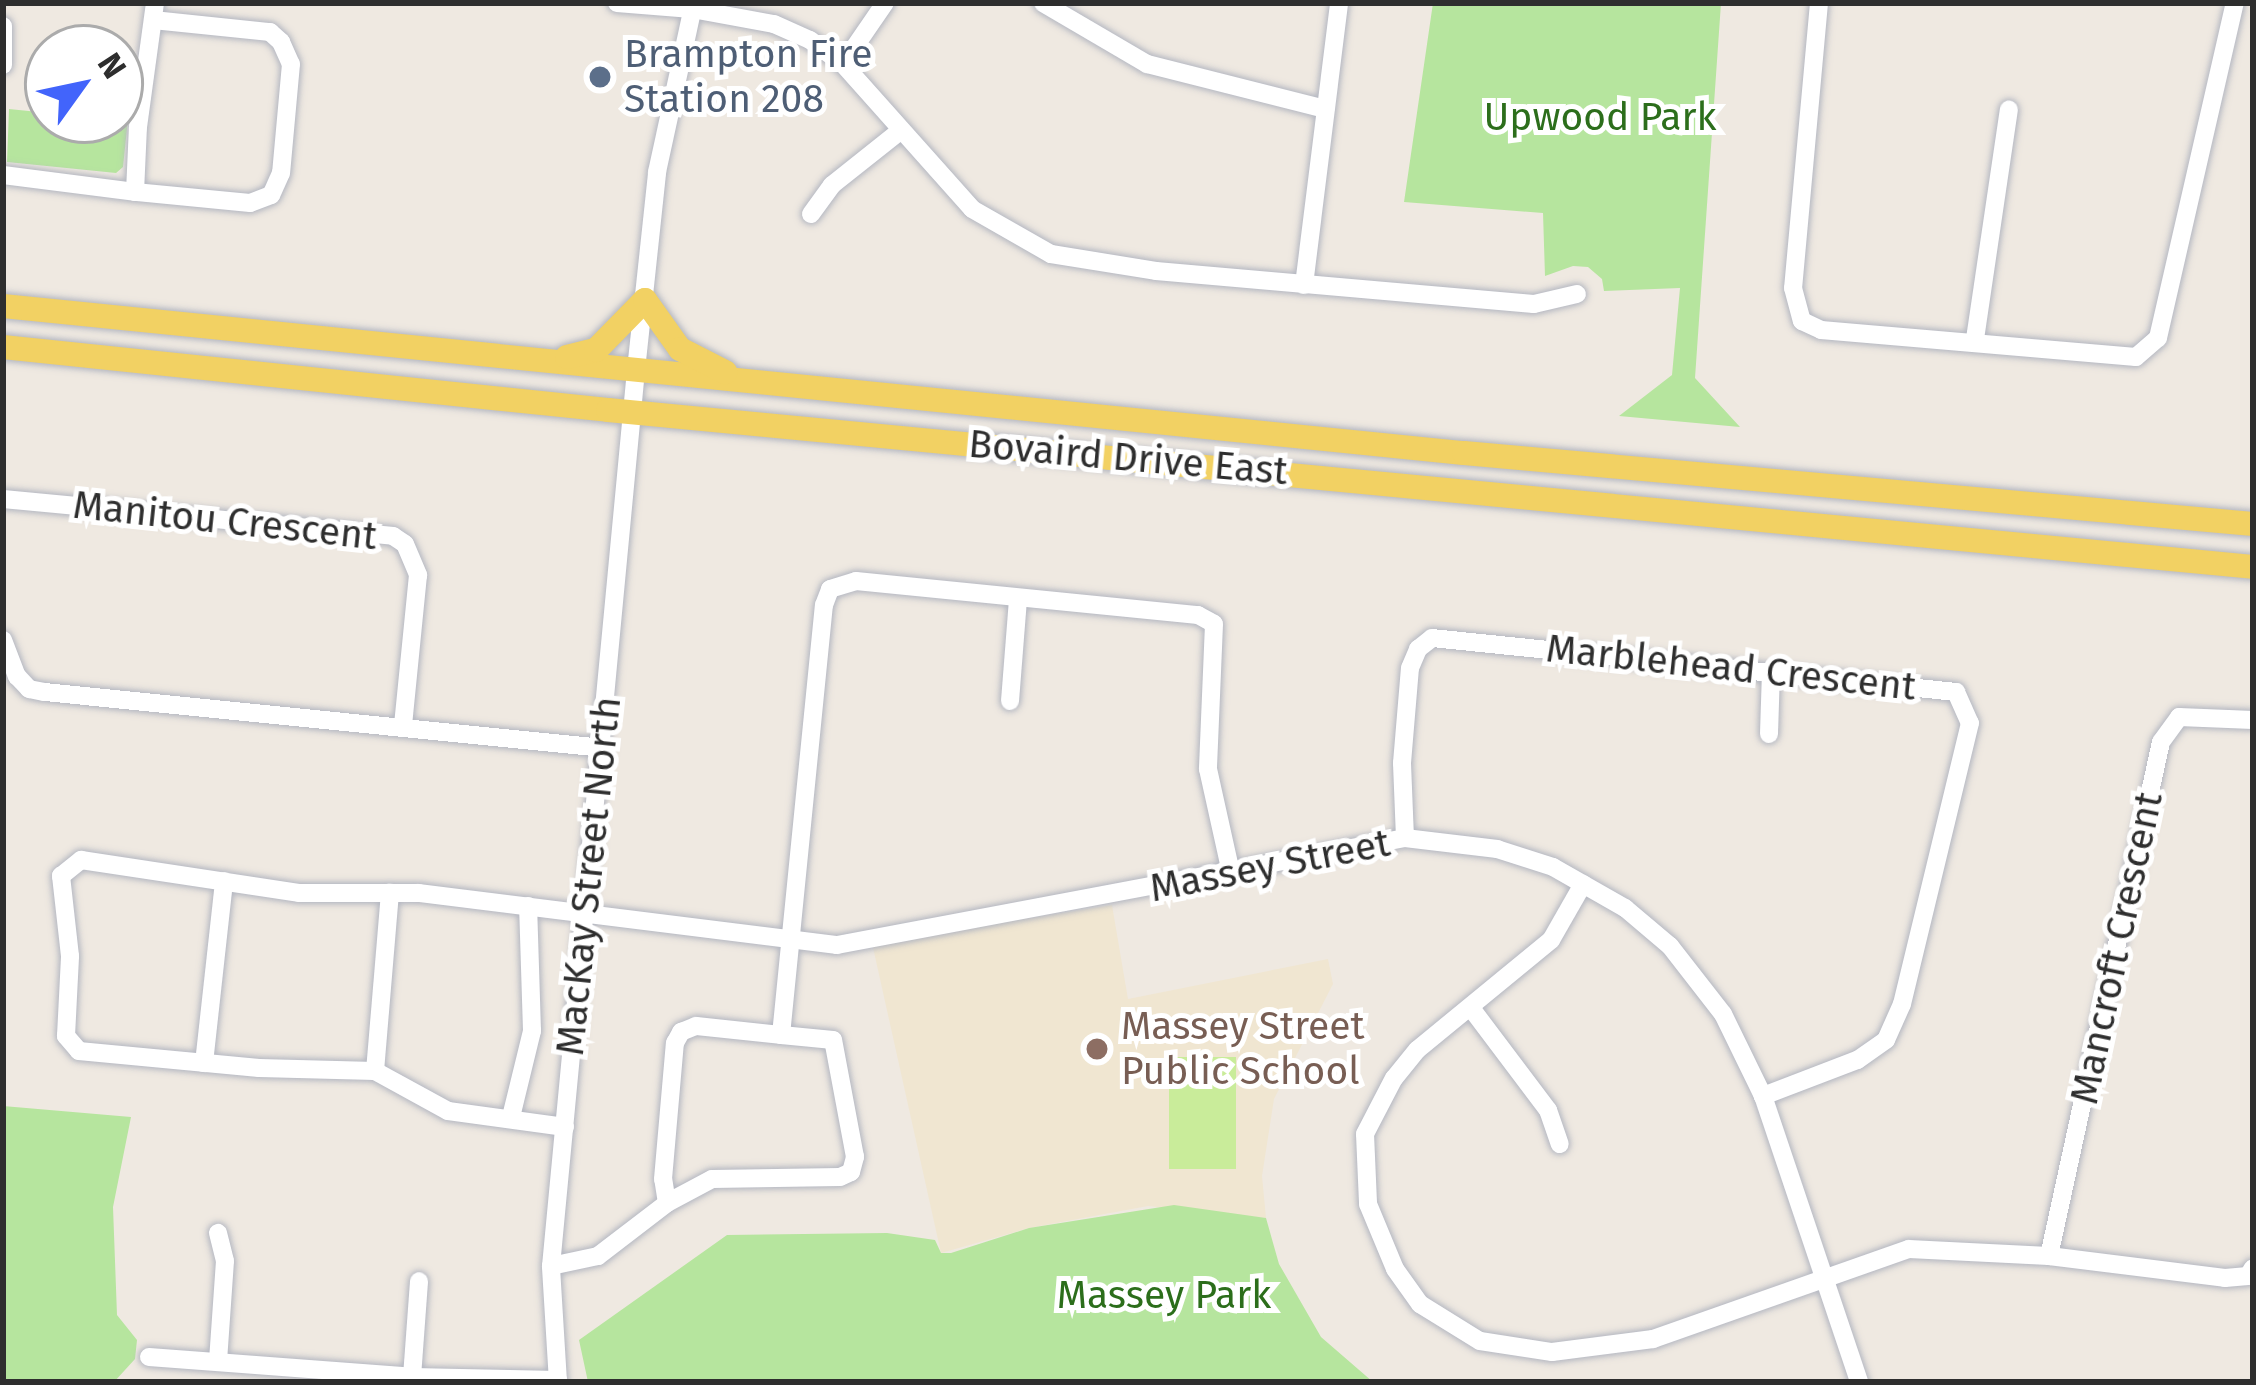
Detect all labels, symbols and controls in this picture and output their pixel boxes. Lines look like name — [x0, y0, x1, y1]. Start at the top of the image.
north arrow — [24, 24, 144, 144]
place label: Brampton Fire Station 208 — [624, 32, 873, 123]
text: N — [89, 46, 134, 86]
marker: Brampton Fire Station 208 — [587, 64, 613, 90]
park label: Upwood Park — [1484, 94, 1716, 140]
street label: Bovaird Drive East — [967, 421, 1289, 495]
street label: Manitou Crescent — [71, 482, 379, 560]
street label: Marblehead Crescent — [1544, 625, 1918, 711]
street label: MacKay Street North — [547, 694, 631, 1058]
street label: Mancroft Crescent — [2061, 788, 2173, 1108]
street label: Massey Street — [1146, 820, 1394, 912]
place label: Massey Street Public School — [1121, 1004, 1365, 1095]
marker: Massey Street Public School — [1084, 1036, 1110, 1062]
park label: Massey Park — [1057, 1272, 1271, 1318]

